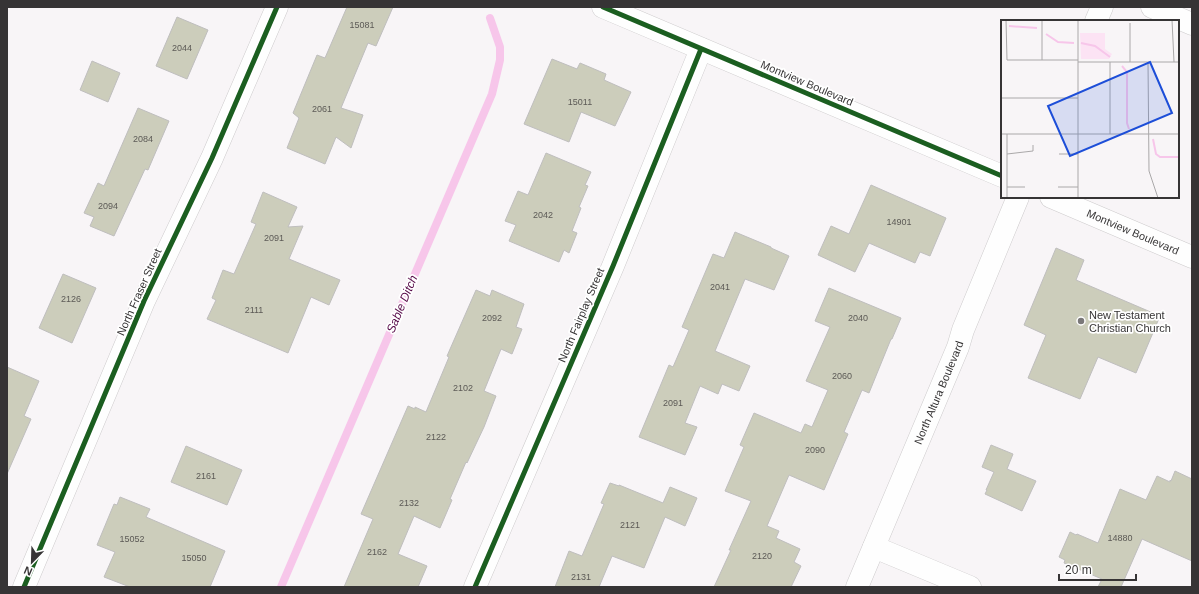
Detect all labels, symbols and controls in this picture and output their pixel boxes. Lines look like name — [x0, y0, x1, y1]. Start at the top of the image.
house number: 15081 — [349, 20, 375, 30]
inset map — [1001, 20, 1179, 198]
house number: 2044 — [172, 43, 192, 53]
street label: Montview Boulevard — [759, 58, 855, 108]
house number: 15011 — [568, 97, 592, 107]
house number: 2061 — [312, 104, 332, 114]
house number: 2084 — [133, 134, 153, 144]
house number: 2094 — [98, 201, 118, 211]
street label: Montview Boulevard — [1085, 207, 1181, 257]
house number: 2042 — [533, 210, 553, 220]
house number: 14901 — [886, 217, 912, 227]
house number: 2091 — [264, 233, 284, 243]
street label: North Fraser Street — [114, 247, 164, 337]
street label: North Fairplay Street — [556, 266, 606, 364]
water label: Sable Ditch — [384, 273, 421, 335]
house number: 2041 — [710, 282, 730, 292]
house number: 2126 — [61, 294, 81, 304]
house number: 2111 — [245, 305, 263, 315]
place label: New Testament Christian Church — [1089, 309, 1171, 334]
house number: 2092 — [482, 313, 502, 323]
house number: 2040 — [848, 313, 868, 323]
marker: New Testament Christian Church — [1076, 316, 1086, 326]
street label: North Altura Boulevard — [912, 340, 965, 446]
house number: 2060 — [832, 371, 852, 381]
house number: 2102 — [453, 383, 473, 393]
house number: 2091 — [663, 398, 683, 408]
house number: 2122 — [426, 432, 446, 442]
house number: 2090 — [805, 445, 825, 455]
house number: 2161 — [196, 471, 216, 481]
house number: 2132 — [399, 498, 419, 508]
house number: 2121 — [620, 520, 640, 530]
house number: 14880 — [1107, 533, 1133, 543]
house number: 15052 — [119, 534, 145, 544]
north arrow — [12, 542, 52, 582]
house number: 2162 — [367, 547, 387, 557]
house number: 2120 — [752, 551, 772, 561]
house number: 15050 — [181, 553, 207, 563]
scale bar — [1059, 556, 1136, 582]
text: 20 m — [1065, 563, 1092, 577]
text: N — [22, 564, 34, 578]
house number: 2131 — [571, 572, 591, 582]

